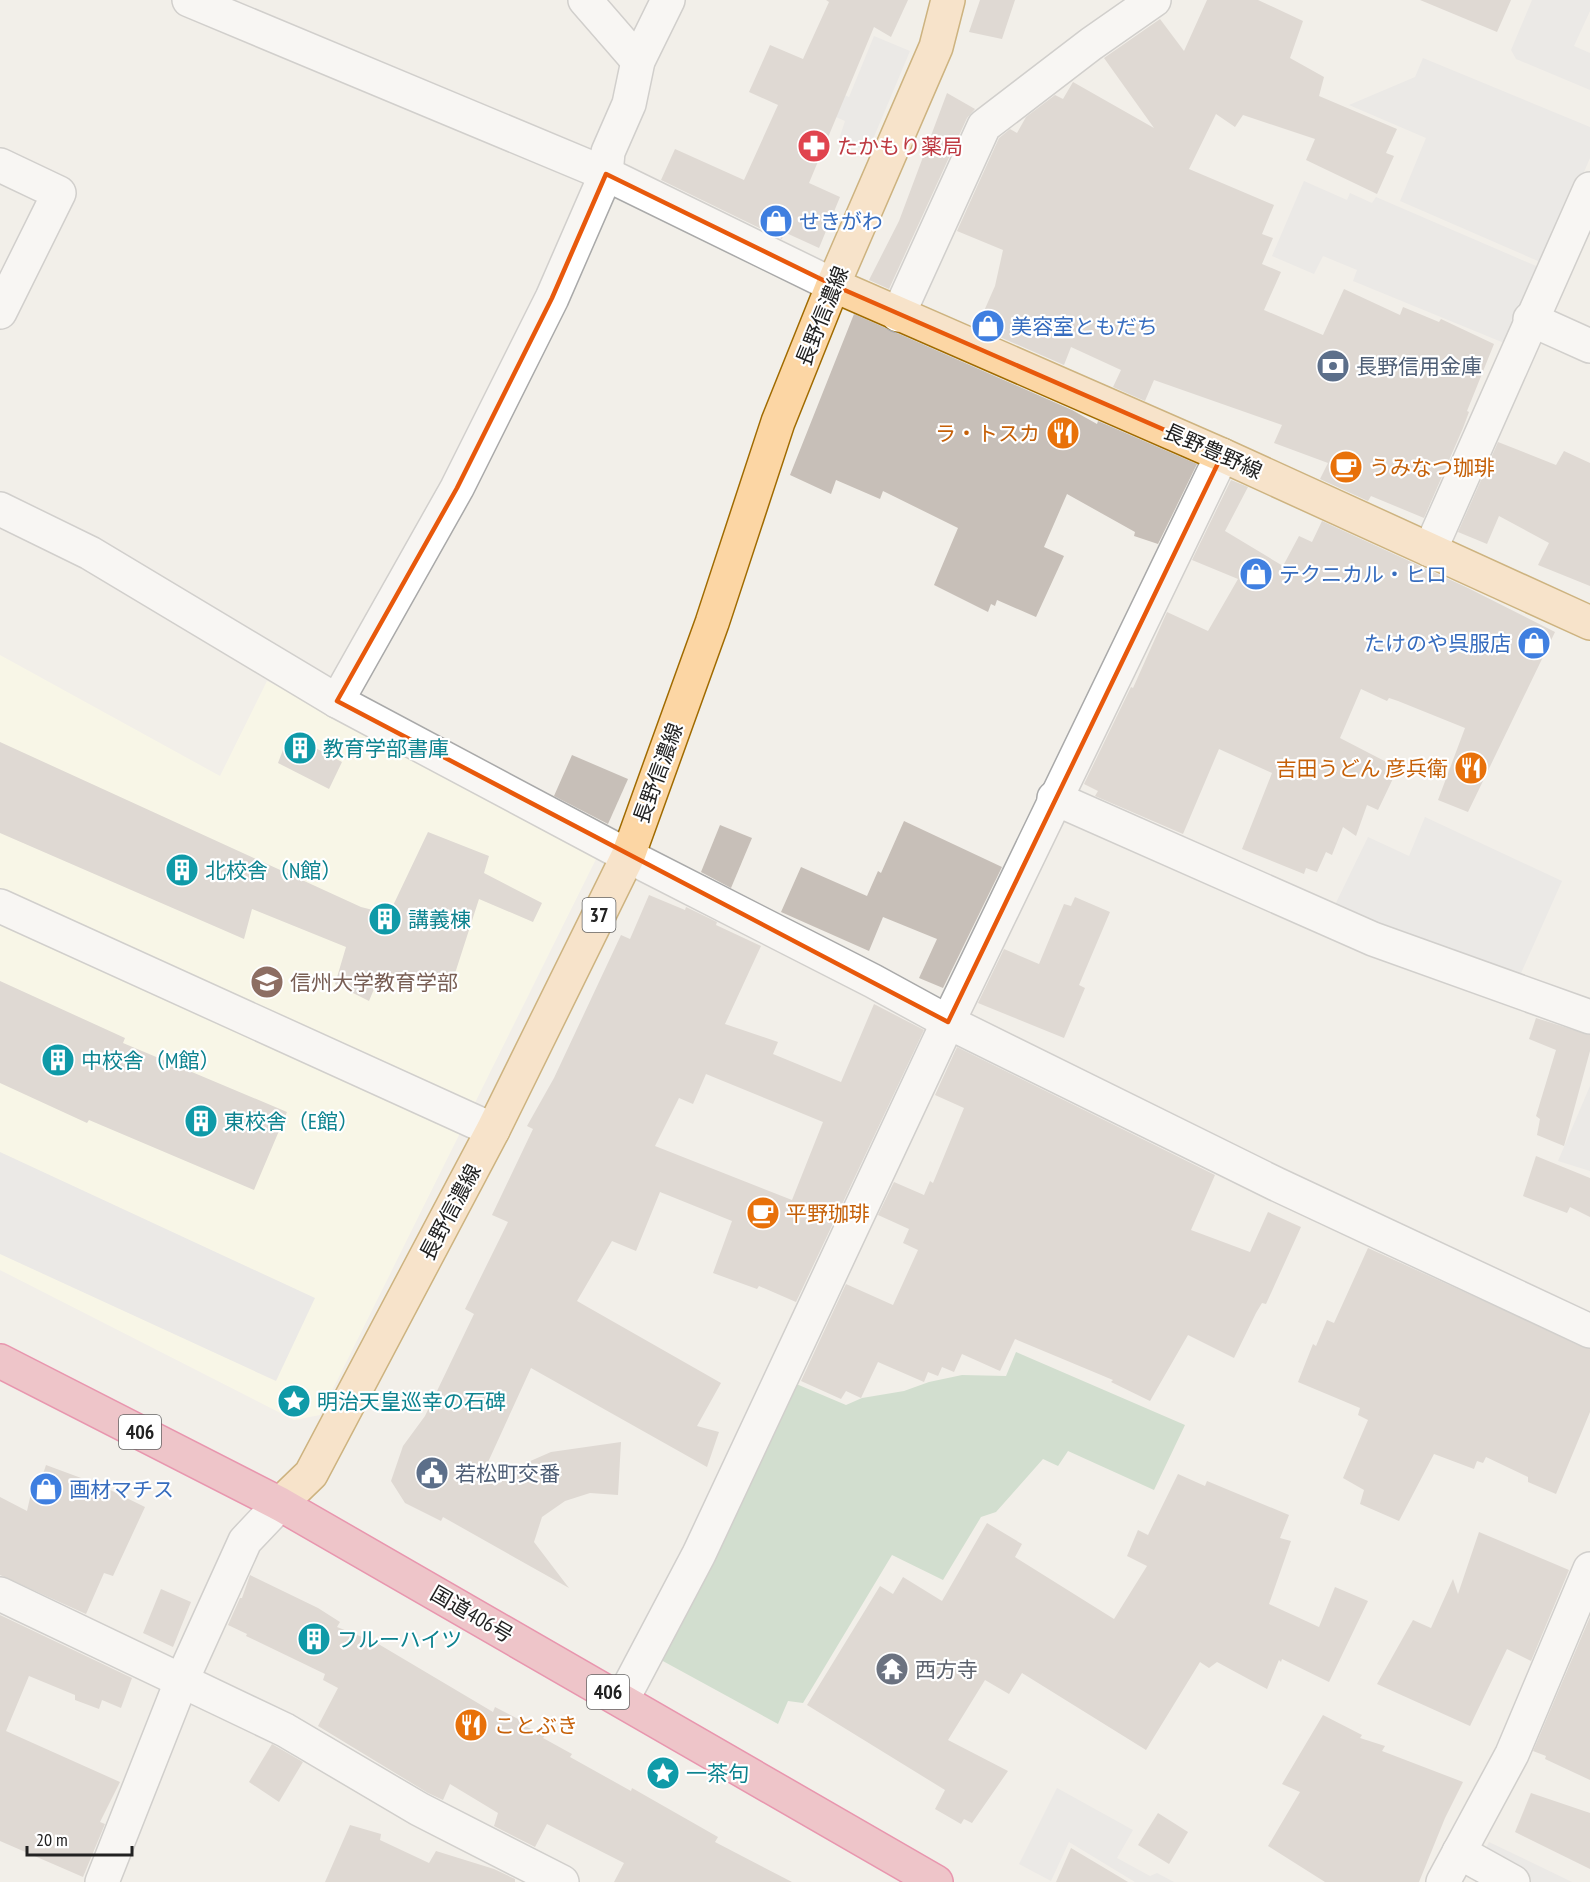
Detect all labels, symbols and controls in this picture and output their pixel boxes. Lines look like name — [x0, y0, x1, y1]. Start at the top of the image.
pharmacy icon: たかもり薬局 — [796, 128, 832, 164]
place label: たかもり薬局 — [837, 133, 963, 160]
shop icon: せきがわ — [758, 203, 794, 239]
place label: せきがわ — [799, 208, 883, 235]
street label: 長野信濃線 — [790, 262, 854, 370]
shop icon: 美容室ともだち — [970, 308, 1006, 344]
place label: 美容室ともだち — [1011, 313, 1158, 340]
bank icon: 長野信用金庫 — [1315, 348, 1351, 384]
place label: 長野信用金庫 — [1356, 353, 1482, 380]
restaurant icon: ラ・トスカ — [1045, 415, 1081, 451]
street label: 長野豊野線 — [1160, 417, 1266, 485]
place label: ラ・トスカ — [935, 420, 1040, 447]
cafe icon: うみなつ珈琲 — [1328, 449, 1364, 485]
place label: うみなつ珈琲 — [1369, 454, 1495, 481]
shop icon: テクニカル・ヒロ — [1238, 556, 1274, 592]
place label: テクニカル・ヒロ — [1279, 561, 1447, 588]
shop icon: たけのや呉服店 — [1516, 625, 1552, 661]
place label: たけのや呉服店 — [1364, 630, 1511, 657]
street label: 長野信濃線 — [627, 719, 689, 827]
building icon: 教育学部書庫 — [282, 730, 318, 766]
place label: 教育学部書庫 — [323, 735, 449, 762]
restaurant icon: 吉田うどん 彦兵衛 — [1453, 750, 1489, 786]
place label: 吉田うどん 彦兵衛 — [1276, 755, 1448, 782]
building icon: 北校舎（N館） — [164, 852, 200, 888]
place label: 北校舎（N館） — [205, 857, 342, 884]
road number: 37 — [582, 898, 616, 932]
building icon: 講義棟 — [367, 901, 403, 937]
place label: 講義棟 — [408, 906, 471, 933]
school or university icon: 信州大学教育学部 — [249, 964, 285, 1000]
place label: 信州大学教育学部 — [290, 969, 458, 996]
building icon: 中校舎（M館） — [40, 1042, 76, 1078]
place label: 中校舎（M館） — [81, 1047, 220, 1074]
building icon: 東校舎（E館） — [183, 1103, 219, 1139]
place label: 東校舎（E館） — [224, 1108, 359, 1135]
street label: 長野信濃線 — [413, 1159, 487, 1265]
cafe icon: 平野珈琲 — [745, 1195, 781, 1231]
place label: 平野珈琲 — [786, 1200, 870, 1227]
place icon: 明治天皇巡幸の石碑 — [276, 1383, 312, 1419]
place label: 明治天皇巡幸の石碑 — [317, 1388, 506, 1415]
road number: 406 — [119, 1415, 161, 1449]
public building icon: 若松町交番 — [414, 1455, 450, 1491]
place label: 若松町交番 — [455, 1460, 560, 1487]
shop icon: 画材マチス — [28, 1471, 64, 1507]
place label: 画材マチス — [69, 1476, 174, 1503]
street label: 国道406号 — [426, 1579, 518, 1649]
building icon: フルーハイツ — [296, 1621, 332, 1657]
place label: フルーハイツ — [337, 1626, 462, 1653]
temple icon: 西方寺 — [874, 1651, 910, 1687]
place label: 西方寺 — [915, 1656, 978, 1683]
road number: 406 — [587, 1675, 629, 1709]
restaurant icon: ことぶき — [453, 1707, 489, 1743]
place label: ことぶき — [494, 1712, 578, 1739]
place icon: 一茶句 — [645, 1755, 681, 1791]
place label: 一茶句 — [686, 1760, 749, 1787]
scale bar — [27, 1819, 132, 1857]
text: 20 m — [36, 1828, 68, 1851]

